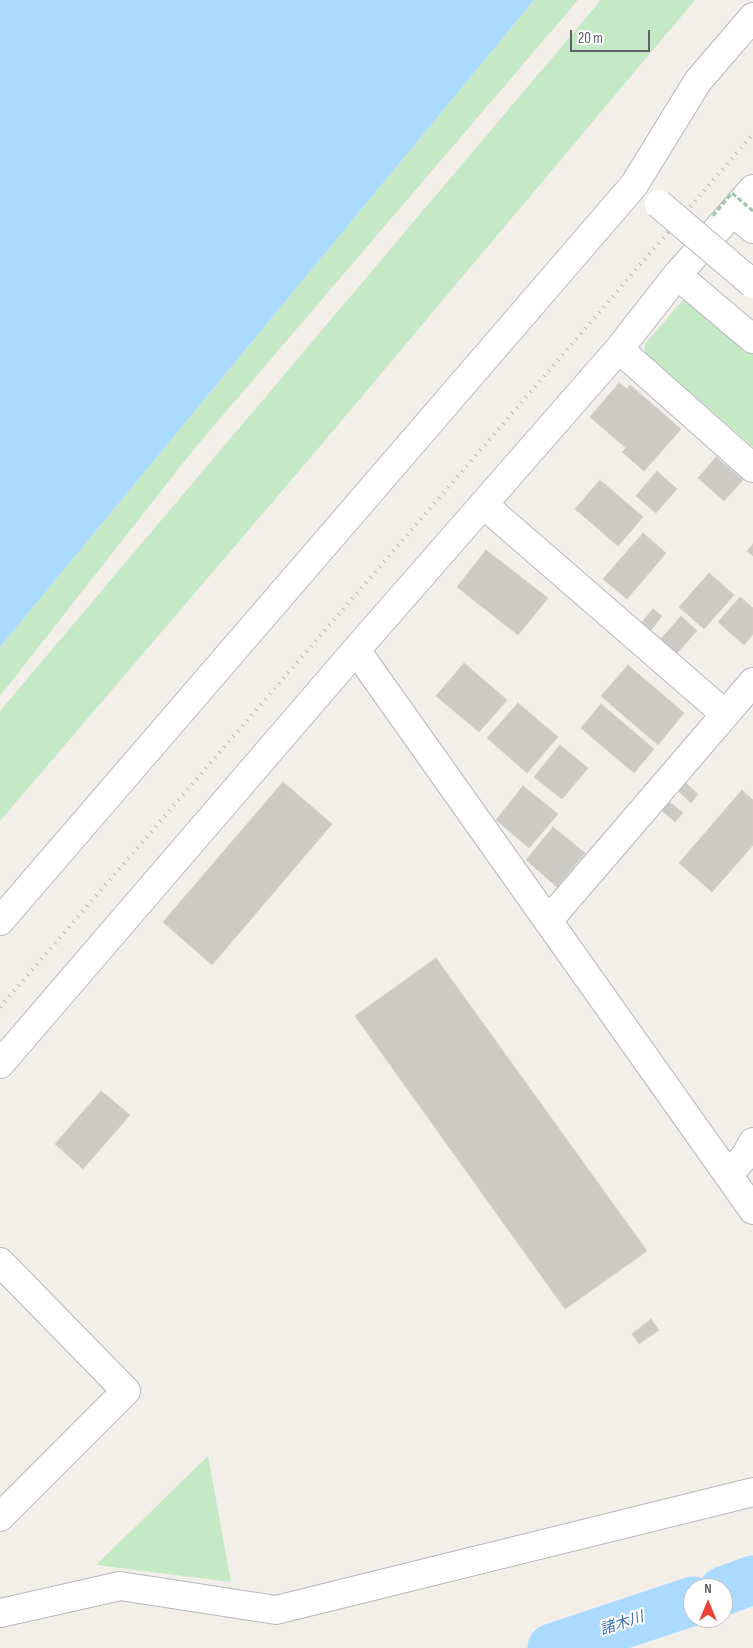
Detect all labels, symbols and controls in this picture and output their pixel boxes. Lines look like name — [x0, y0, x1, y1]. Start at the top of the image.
scale bar — [573, 20, 653, 52]
text: 20 m — [578, 29, 603, 48]
north arrow — [683, 1578, 733, 1628]
text: N — [704, 1580, 712, 1597]
water label: 諸木川 — [598, 1608, 646, 1640]

